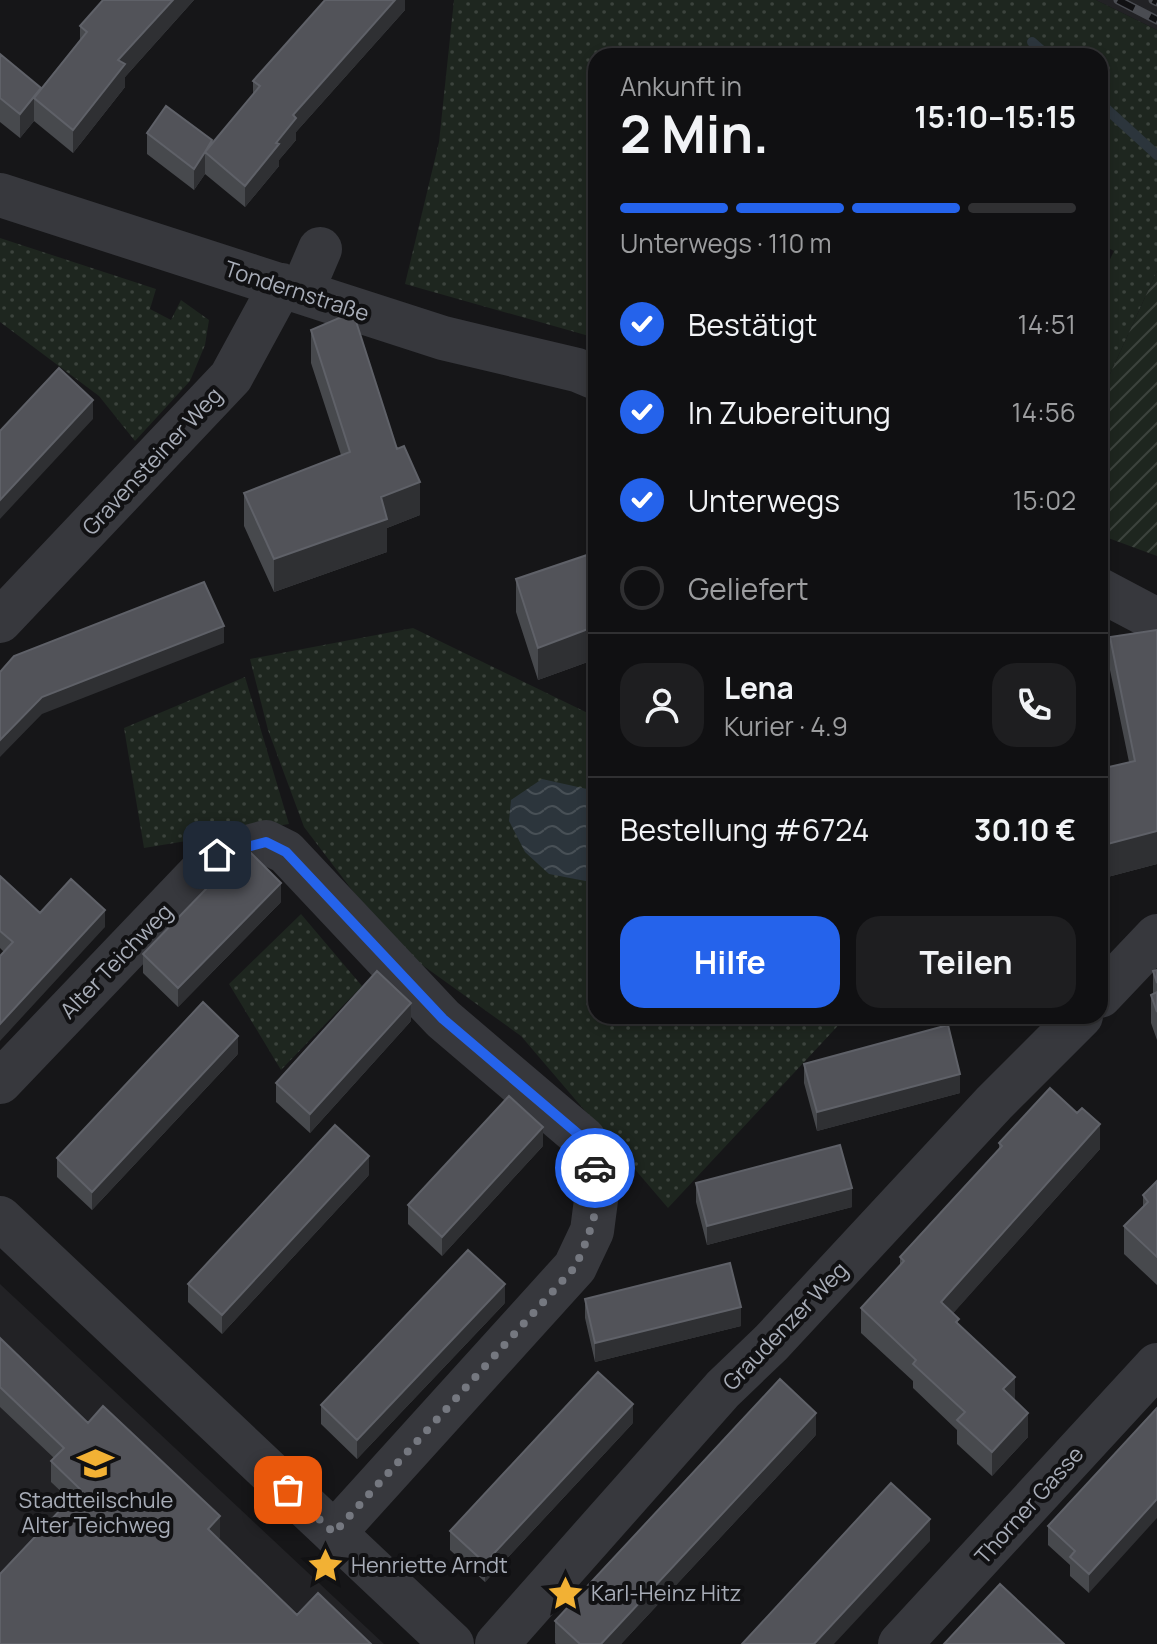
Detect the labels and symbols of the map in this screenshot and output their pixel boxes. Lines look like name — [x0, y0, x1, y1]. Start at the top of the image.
street label: Tondernstraße — [221, 253, 373, 329]
street label: Gravensteiner Weg — [75, 380, 229, 542]
pin — [183, 821, 251, 889]
street label: Alter Teichweg — [53, 897, 179, 1025]
courier — [555, 1128, 635, 1208]
street label: Graudenzer Weg — [716, 1255, 854, 1397]
street label: Thorner Gasse — [968, 1439, 1090, 1570]
school or university icon: Stadtteilschule Alter Teichweg — [77, 1445, 115, 1483]
pin — [254, 1456, 322, 1524]
place label: Stadtteilschule Alter Teichweg — [19, 1485, 174, 1540]
place icon: Henriette Arndt — [306, 1546, 344, 1584]
place label: Henriette Arndt — [351, 1550, 508, 1580]
place icon: Karl-Heinz Hitz — [546, 1574, 584, 1612]
place label: Karl-Heinz Hitz — [591, 1578, 741, 1608]

